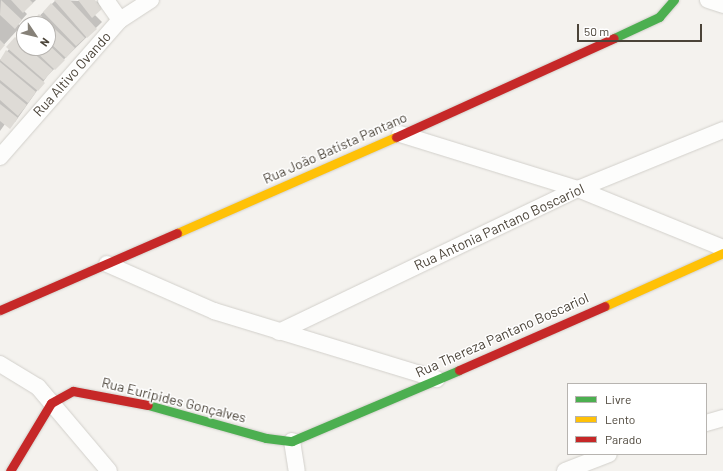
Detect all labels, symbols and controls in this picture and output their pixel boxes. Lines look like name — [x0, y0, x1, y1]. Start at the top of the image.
north arrow — [16, 16, 56, 56]
scale bar — [579, 16, 704, 42]
text: 50 m — [584, 24, 609, 38]
street label: Rua Altivo Ovando — [30, 28, 114, 120]
text: N — [38, 36, 53, 49]
street label: Rua João Batista Pantano — [260, 109, 410, 187]
street label: Rua Antonia Pantano Boscariol — [411, 180, 587, 274]
street label: Rua Thereza Pantano Boscariol — [413, 289, 591, 381]
street label: Rua Euripides Gonçalves — [100, 374, 248, 426]
legend — [567, 383, 707, 455]
text: Livre — [605, 392, 631, 406]
text: Lento — [605, 412, 635, 426]
text: Parado — [605, 432, 642, 446]

